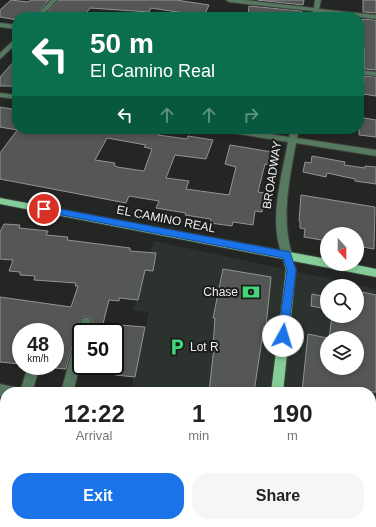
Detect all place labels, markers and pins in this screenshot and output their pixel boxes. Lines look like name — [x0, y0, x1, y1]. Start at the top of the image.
pin — [27, 192, 61, 226]
bank icon: Chase — [241, 282, 261, 302]
place label: Chase — [203, 285, 238, 299]
parking icon: Lot R — [167, 337, 187, 357]
place label: Lot R — [190, 340, 219, 354]

